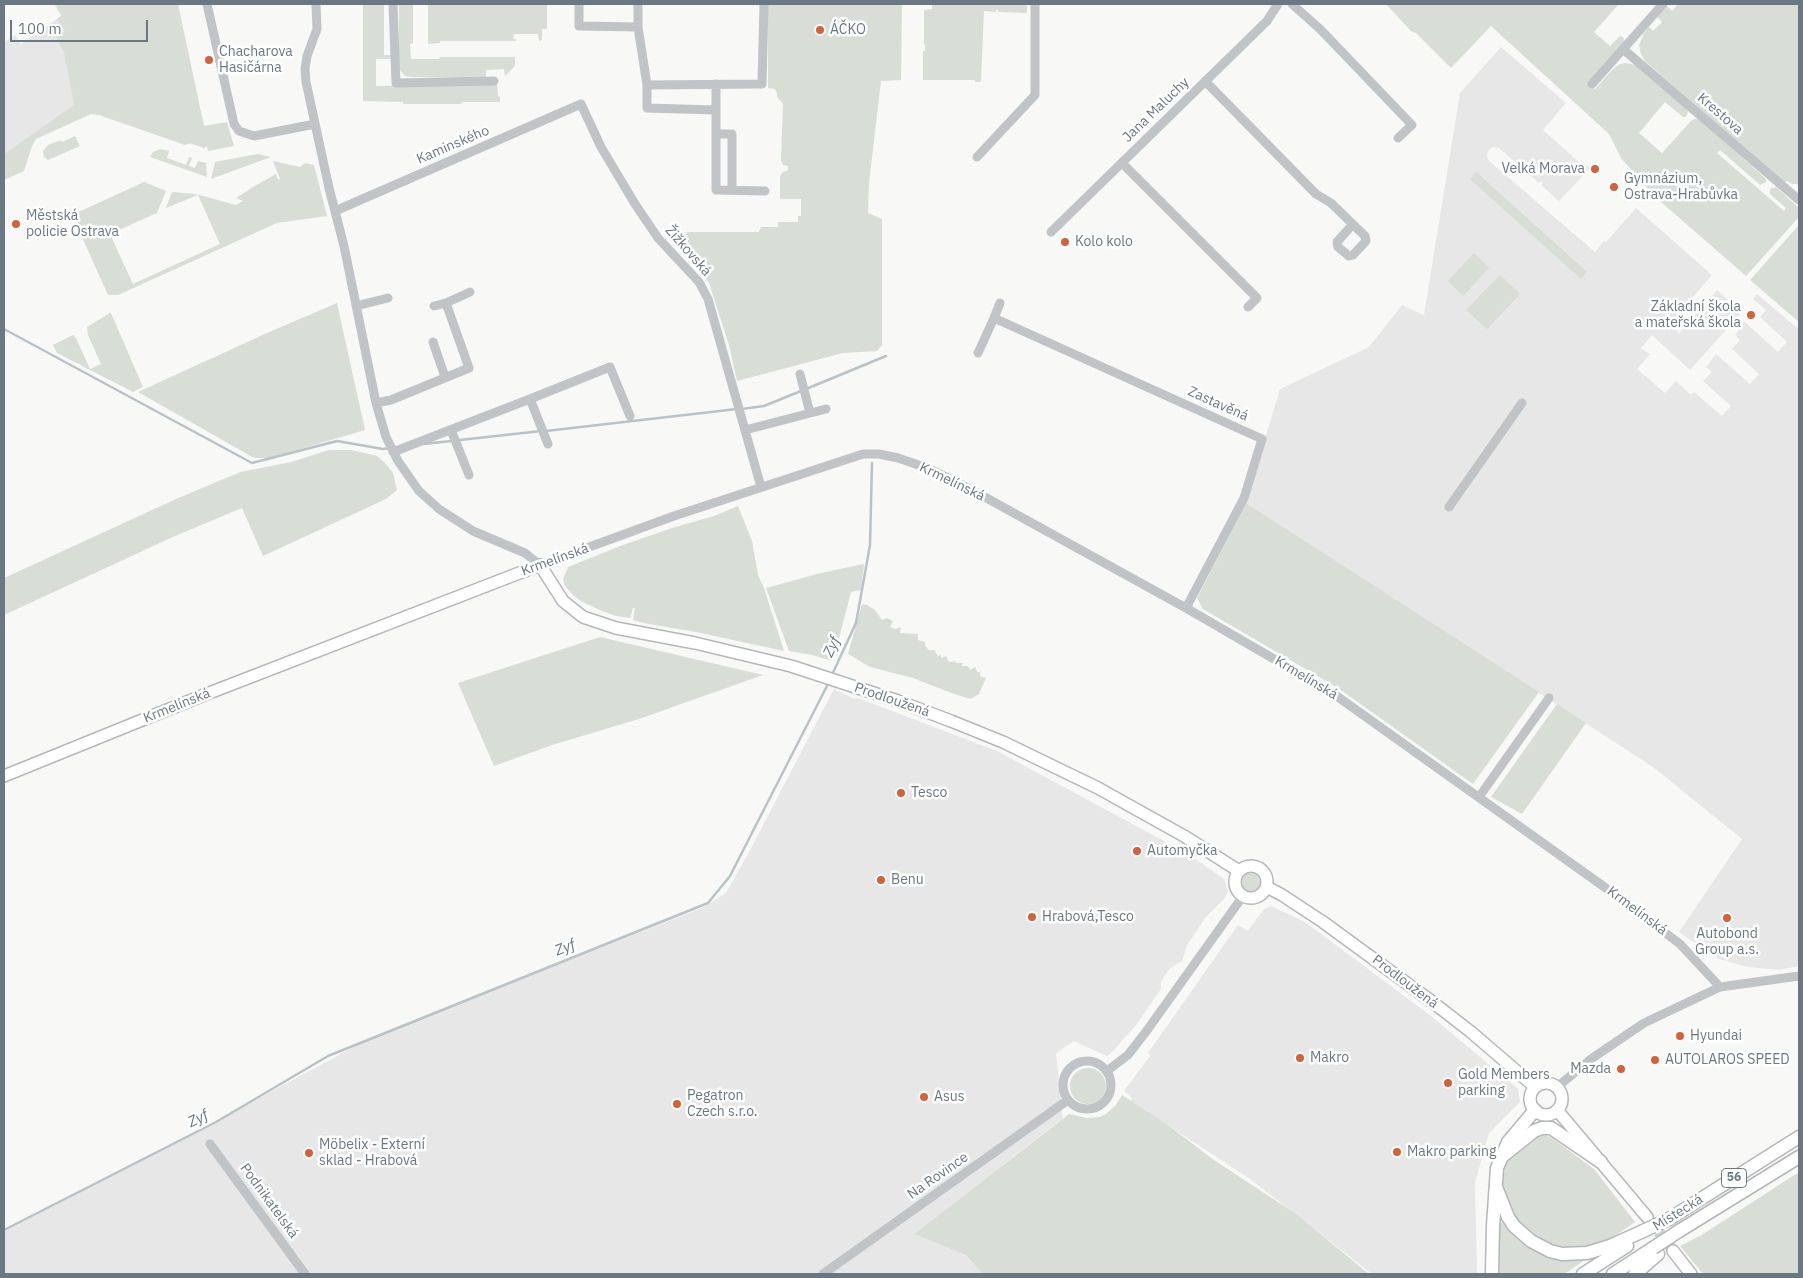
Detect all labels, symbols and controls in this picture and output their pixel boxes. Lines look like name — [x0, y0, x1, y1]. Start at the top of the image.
scale bar — [12, 10, 150, 42]
text: 100 m — [18, 19, 62, 38]
place label: ÁČKO — [830, 22, 866, 38]
marker: ÁČKO — [814, 24, 826, 36]
place label: Chacharova Hasičárna — [219, 44, 293, 76]
marker: Chacharova Hasičárna — [203, 54, 215, 66]
street label: Jana Maluchy — [1119, 74, 1193, 146]
street label: Krestova — [1694, 90, 1746, 138]
street label: Kaminského — [414, 122, 492, 168]
place label: Velká Morava — [1501, 161, 1585, 177]
marker: Velká Morava — [1589, 163, 1601, 175]
place label: Gymnázium, Ostrava-Hrabůvka — [1624, 171, 1738, 203]
marker: Gymnázium, Ostrava-Hrabůvka — [1608, 181, 1620, 193]
place label: Městská policie Ostrava — [26, 208, 119, 240]
marker: Městská policie Ostrava — [10, 218, 22, 230]
street label: Žižkovská — [661, 222, 715, 280]
place label: Kolo kolo — [1075, 234, 1133, 250]
marker: Kolo kolo — [1059, 236, 1071, 248]
place label: Základní škola a mateřská škola — [1635, 299, 1741, 332]
marker: Základní škola a mateřská škola — [1745, 309, 1757, 321]
street label: Zastavěná — [1185, 383, 1251, 425]
street label: Krmelínská — [917, 459, 987, 505]
street label: Krmelínská — [519, 540, 591, 580]
water label: Zyf — [820, 634, 844, 660]
street label: Krmelínská — [1271, 653, 1341, 703]
street label: Prodloužená — [852, 679, 932, 721]
street label: Krmelínská — [141, 685, 213, 727]
place label: Tesco — [911, 785, 947, 801]
marker: Tesco — [895, 787, 907, 799]
place label: Automyčka — [1147, 843, 1217, 859]
marker: Automyčka — [1131, 845, 1143, 857]
place label: Benu — [891, 872, 924, 888]
marker: Benu — [875, 874, 887, 886]
street label: Krmelínská — [1604, 883, 1670, 939]
place label: Hrabová,Tesco — [1042, 909, 1134, 925]
marker: Hrabová,Tesco — [1026, 911, 1038, 923]
marker: Autobond Group a.s. — [1721, 912, 1733, 924]
place label: Autobond Group a.s. — [1695, 926, 1759, 959]
water label: Zyf — [552, 936, 578, 960]
street label: Prodloužená — [1369, 952, 1441, 1012]
place label: Hyundai — [1690, 1028, 1742, 1044]
marker: Hyundai — [1674, 1030, 1686, 1042]
place label: Makro — [1310, 1050, 1349, 1066]
marker: Makro — [1294, 1052, 1306, 1064]
place label: AUTOLAROS SPEED — [1665, 1052, 1790, 1068]
marker: AUTOLAROS SPEED — [1649, 1054, 1661, 1066]
place label: Mazda — [1570, 1061, 1611, 1077]
marker: Mazda — [1615, 1063, 1627, 1075]
place label: Gold Members parking — [1458, 1067, 1550, 1100]
marker: Gold Members parking — [1442, 1077, 1454, 1089]
place label: Pegatron Czech s.r.o. — [687, 1088, 758, 1120]
place label: Asus — [934, 1089, 965, 1105]
marker: Asus — [918, 1091, 930, 1103]
marker: Pegatron Czech s.r.o. — [671, 1098, 683, 1110]
water label: Zyf — [185, 1106, 211, 1132]
place label: Möbelix - Externí sklad - Hrabová — [319, 1137, 425, 1170]
place label: Makro parking — [1407, 1144, 1496, 1160]
marker: Makro parking — [1391, 1146, 1403, 1158]
marker: Möbelix - Externí sklad - Hrabová — [303, 1147, 315, 1159]
street label: Na Rovince — [904, 1149, 972, 1203]
street label: Podnikatelská — [236, 1160, 302, 1242]
road number: 56 — [1722, 1168, 1746, 1188]
street label: Místecká — [1650, 1191, 1706, 1235]

